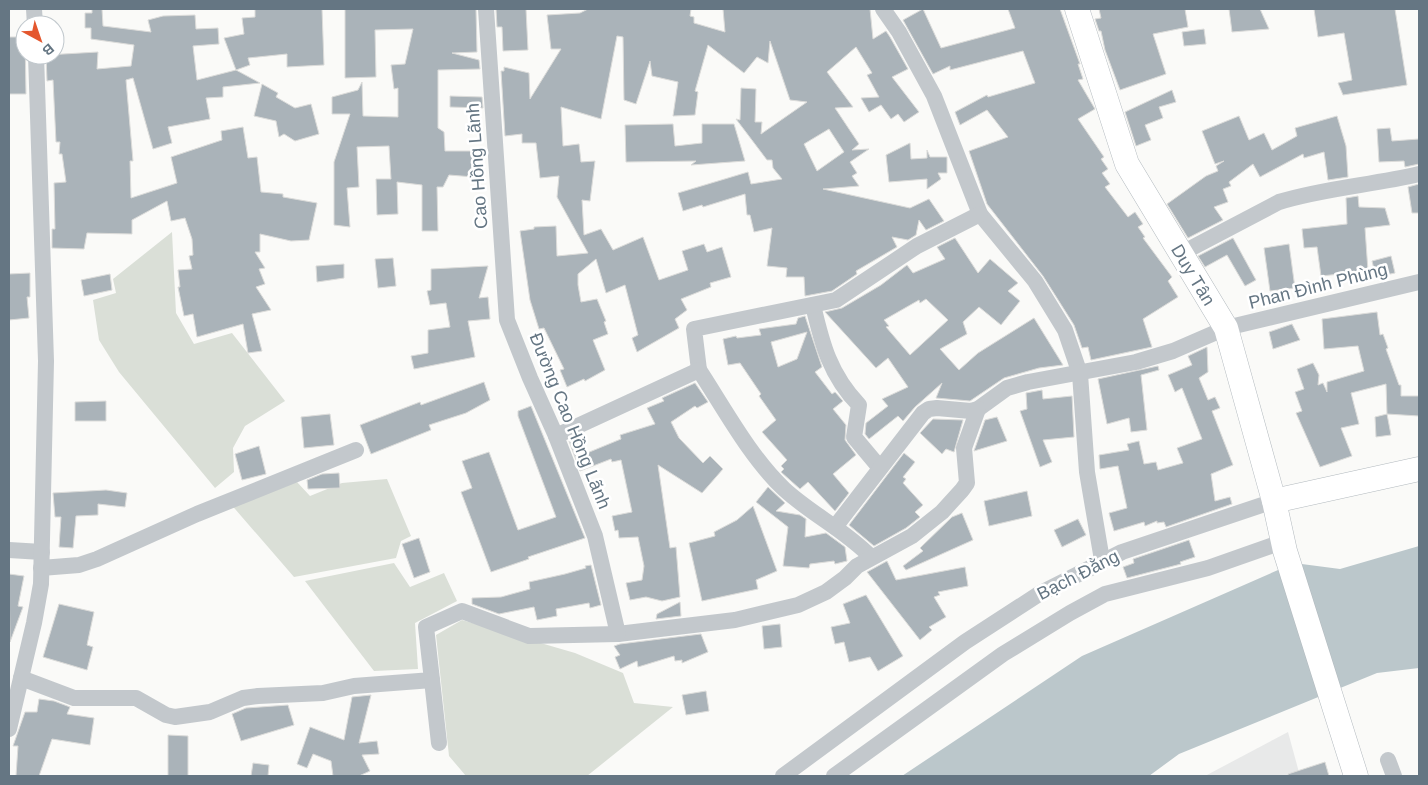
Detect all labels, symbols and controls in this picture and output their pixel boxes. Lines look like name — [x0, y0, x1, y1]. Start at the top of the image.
north arrow — [15, 15, 65, 65]
text: B — [39, 41, 57, 59]
street label: Cao Hồng Lãnh — [463, 102, 491, 230]
street label: Duy Tân — [1167, 241, 1219, 309]
street label: Phan Đình Phùng — [1247, 259, 1389, 313]
street label: Đường Cao Hồng Lãnh — [526, 330, 614, 512]
street label: Bạch Đằng — [1033, 545, 1122, 604]

